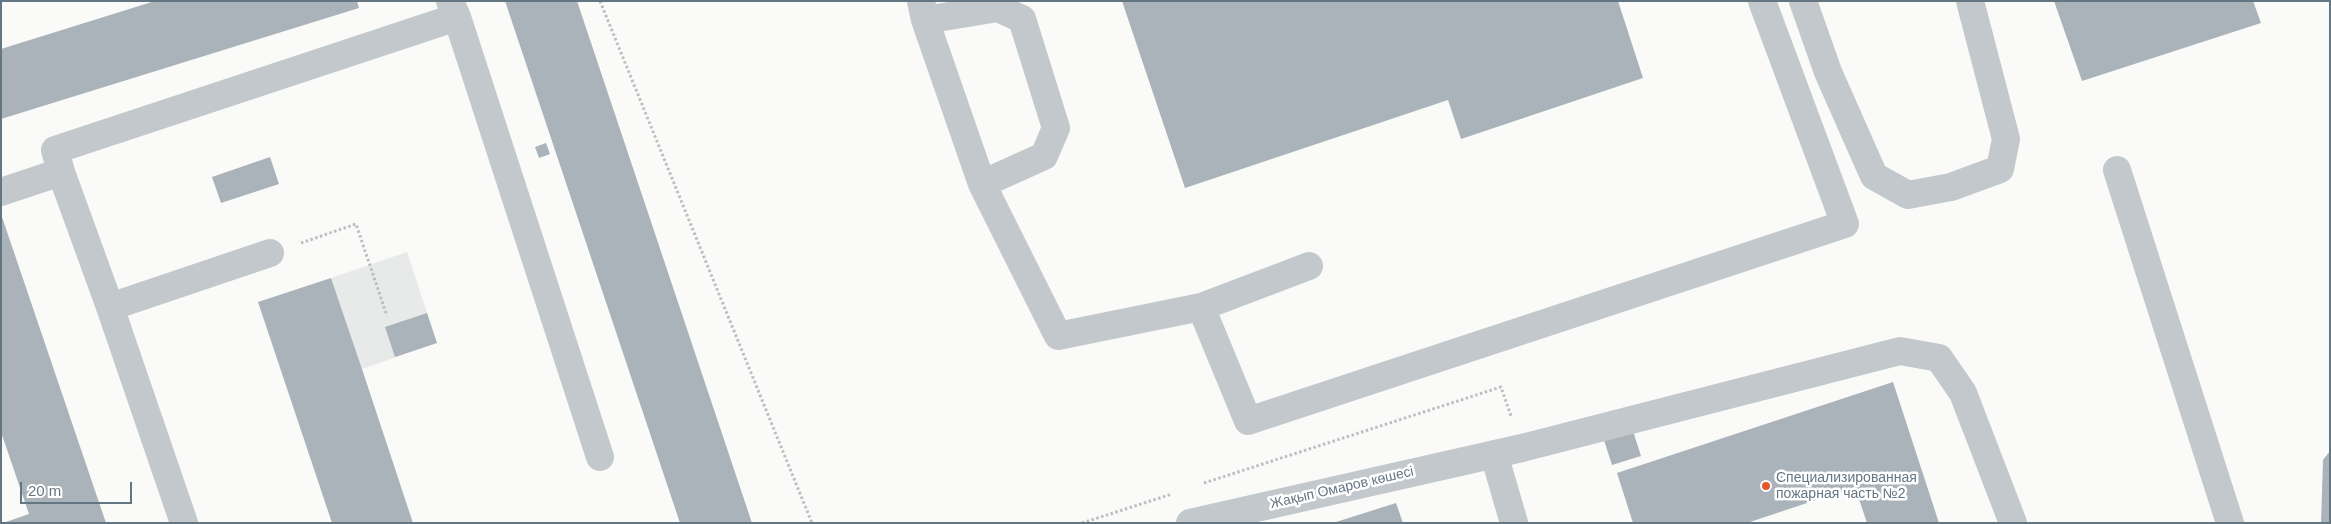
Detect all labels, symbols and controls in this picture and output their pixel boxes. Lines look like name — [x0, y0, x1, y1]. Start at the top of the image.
street label: Жақып Омаров көшесі — [1269, 463, 1415, 513]
place label: Специализированная пожарная часть №2 — [1776, 470, 1917, 502]
scale bar — [22, 472, 135, 504]
marker: Специализированная пожарная часть №2 — [1760, 480, 1772, 492]
text: 20 m — [28, 482, 61, 499]

